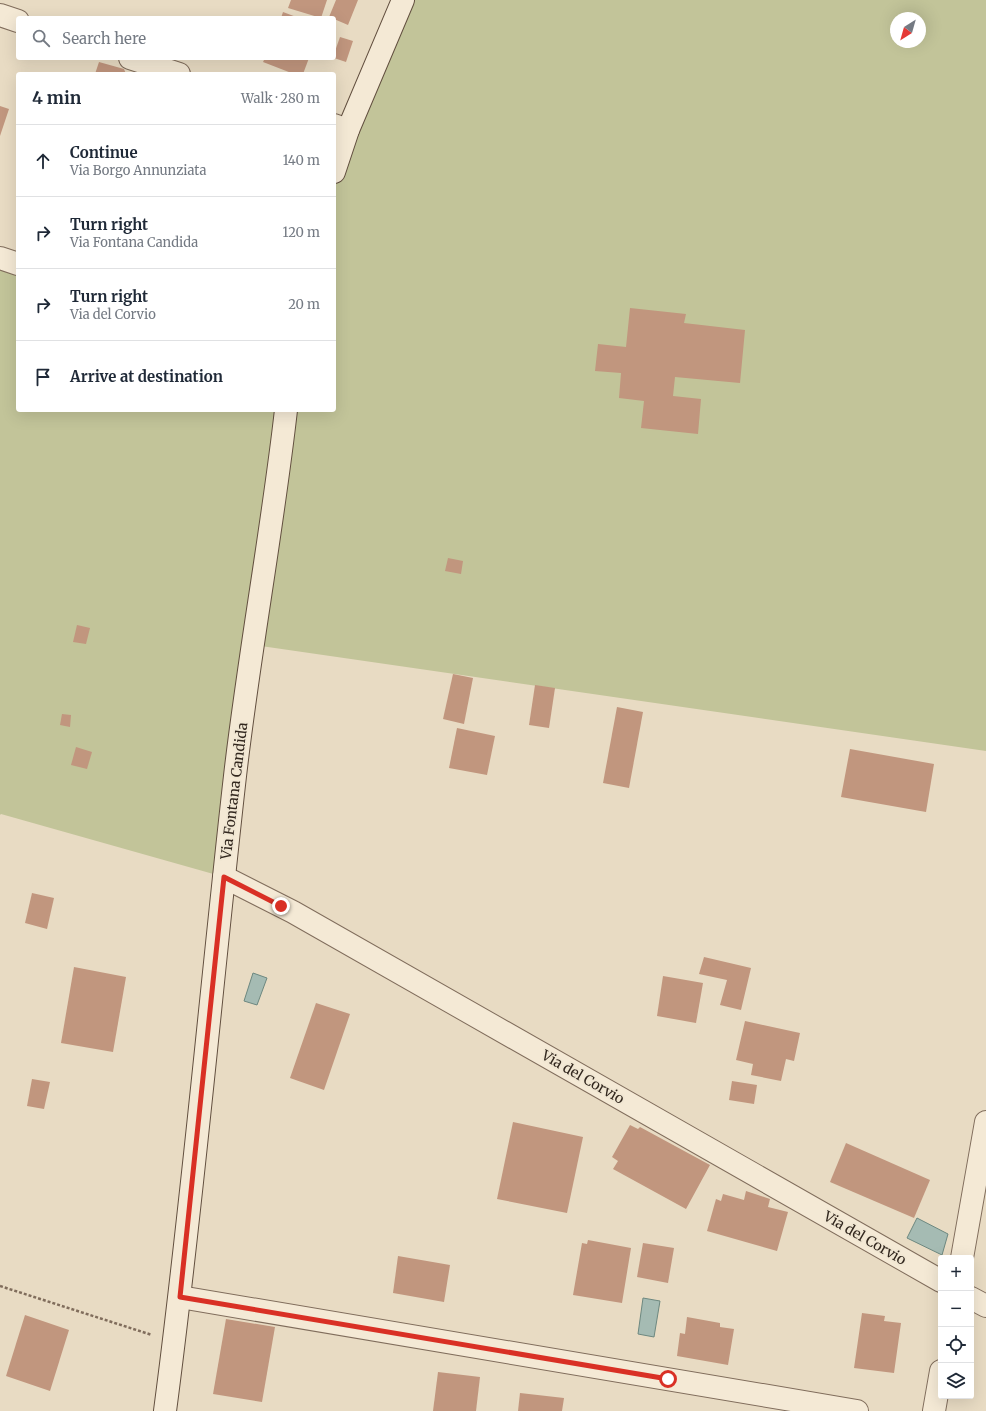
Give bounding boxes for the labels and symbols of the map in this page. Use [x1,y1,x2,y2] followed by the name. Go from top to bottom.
[890,12,926,48] north arrow
[217,721,251,862] street label: Via Fontana Candida
[272,897,290,915] route end
[538,1046,627,1108] street label: Via del Corvio
[820,1207,909,1269] street label: Via del Corvio
[659,1370,677,1388] route start

